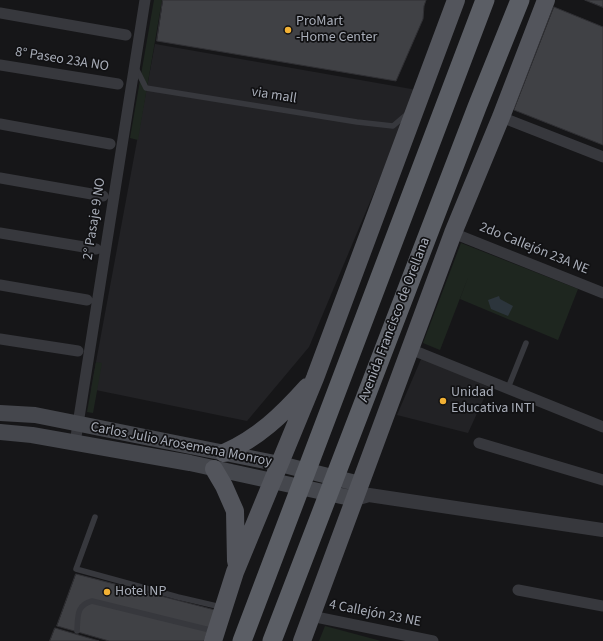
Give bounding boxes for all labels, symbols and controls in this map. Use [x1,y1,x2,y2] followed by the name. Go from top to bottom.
[296,14,377,46] place label: ProMart -Home Center
[283,25,293,35] marker: ProMart -Home Center
[14,44,110,76] street label: 8° Paseo 23A NO
[250,84,298,108] street label: via mall
[80,177,110,261] street label: 2° Pasaje 9 NO
[477,219,591,279] street label: 2do Callejón 23A NE
[356,235,434,405] street label: Avenida Francisco de Orellana
[451,385,535,418] place label: Unidad Educativa INTI
[438,396,448,406] marker: Unidad Educativa INTI
[89,419,273,471] street label: Carlos Julio Arosemena Monroy
[115,584,166,600] place label: Hotel NP
[102,587,112,597] marker: Hotel NP
[327,597,423,631] street label: 4 Callejón 23 NE

